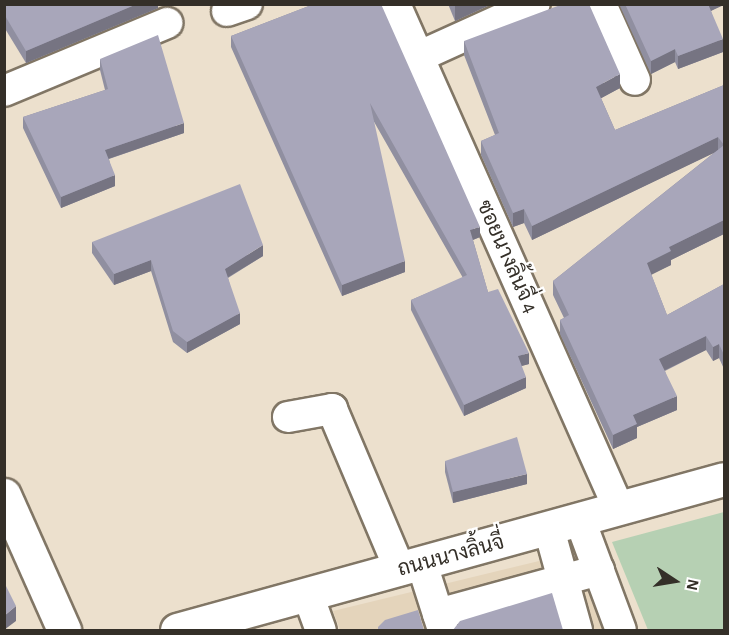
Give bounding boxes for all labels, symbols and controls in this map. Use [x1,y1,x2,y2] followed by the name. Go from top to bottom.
[471,197,543,317] street label: ซอยนางลิ้นจี่ 4
[395,530,507,582] street label: ถนนนางลิ้นจี่
[645,551,705,611] north arrow
[684,578,702,592] text: N

